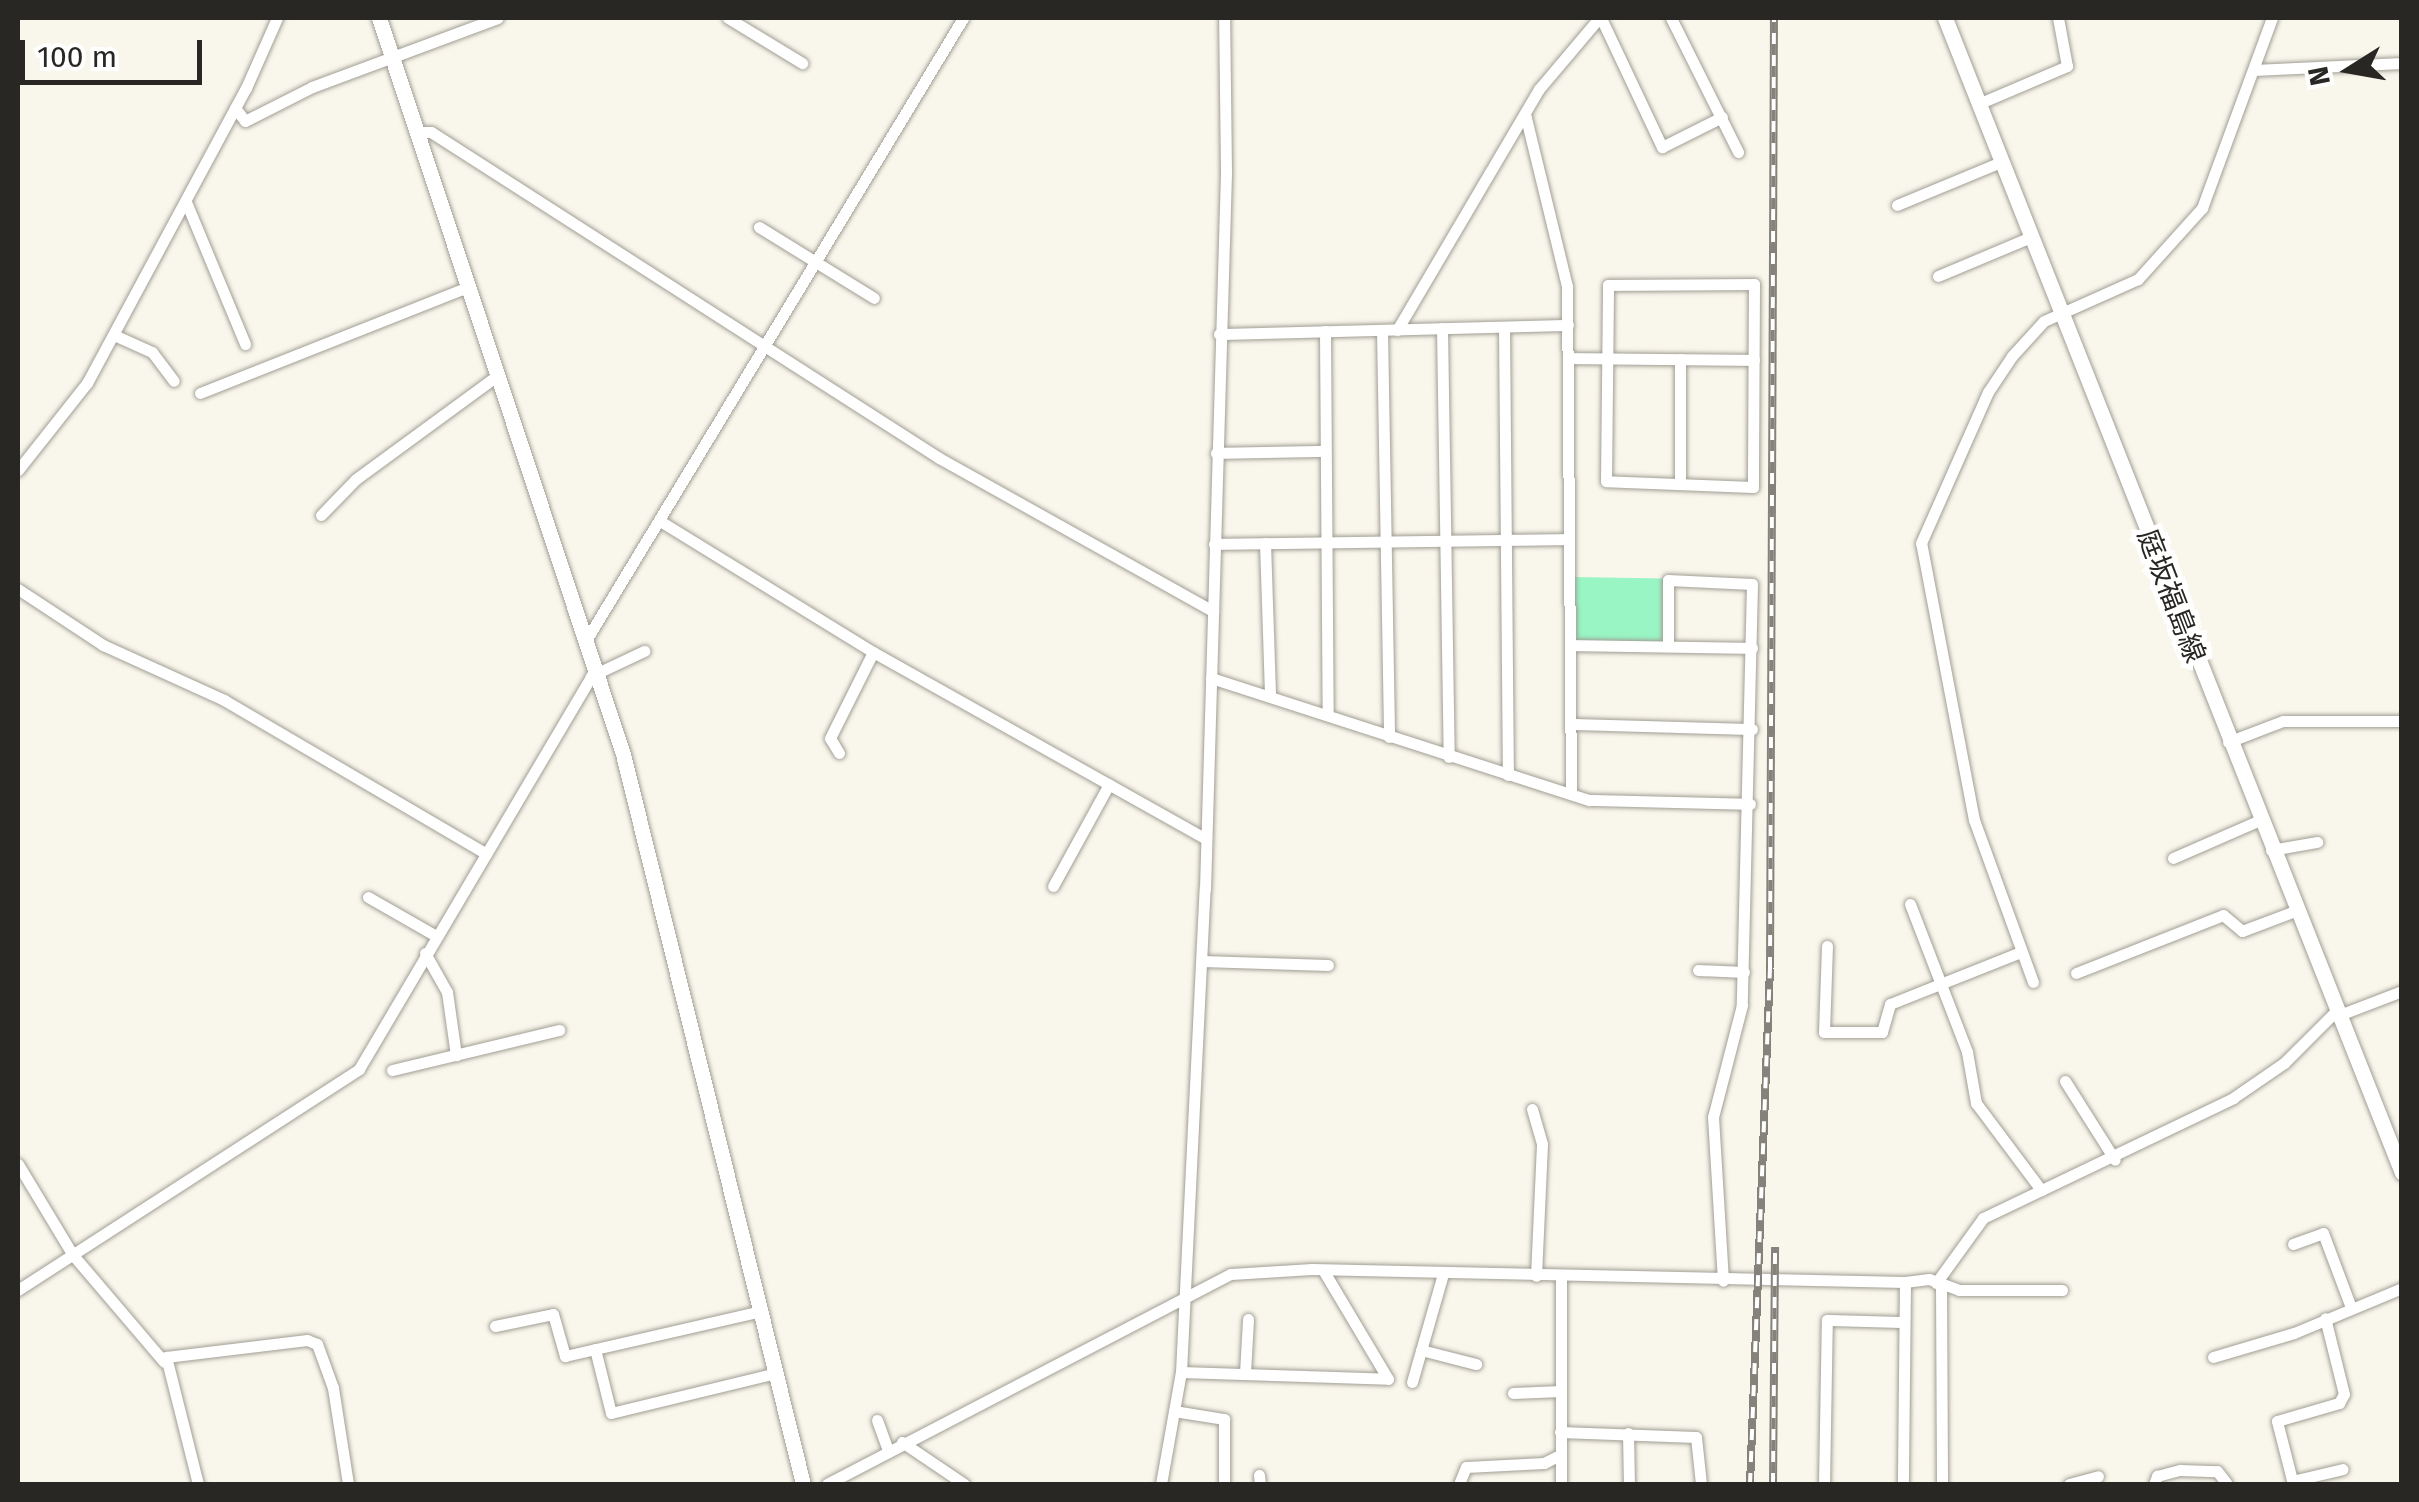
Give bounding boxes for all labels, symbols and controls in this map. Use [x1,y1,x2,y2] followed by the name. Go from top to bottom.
[25,20,208,82] scale bar
[2299,20,2399,120] north arrow
[37,39,117,75] text: 100 m
[2301,64,2337,88] text: N
[2130,525,2212,667] street label: 庭坂福島線

